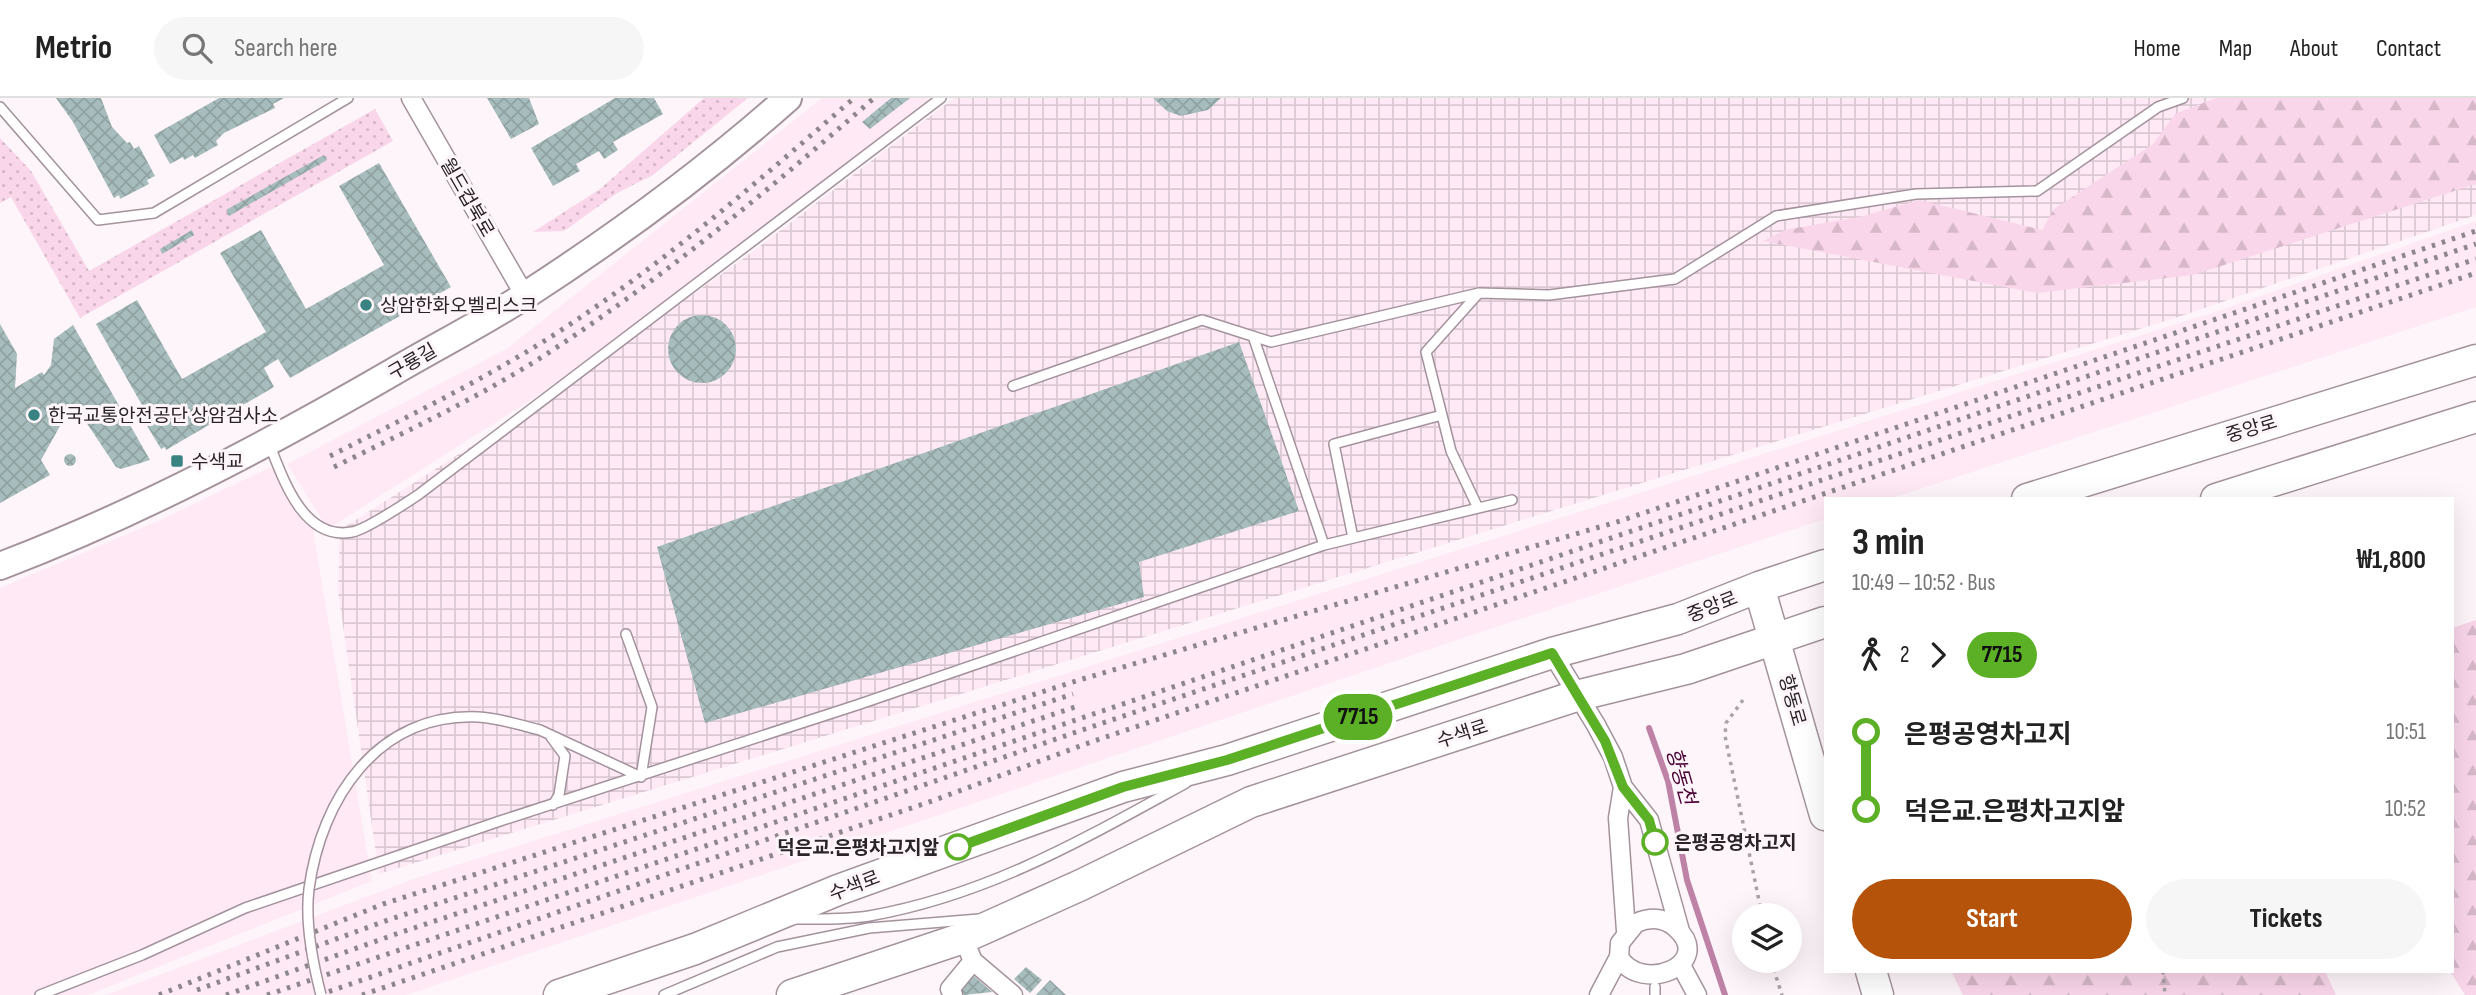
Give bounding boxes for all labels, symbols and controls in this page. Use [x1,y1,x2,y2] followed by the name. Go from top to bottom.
[154,17,644,80] search box
[35,28,112,68] text: Metrio
[178,29,216,67] icon: search
[234,33,337,64] text: Search here
[2133,34,2181,63] text: Home
[2219,34,2252,63] text: Map
[2290,34,2338,63] text: About
[2376,34,2441,63] text: Contact
[435,154,499,241] street label: 월드컵북로
[380,295,537,318] place label: 상암한화오벨리스크
[358,297,374,313] marker: 상암한화오벨리스크
[384,339,441,385] street label: 구룡길
[48,405,278,428] place label: 한국교통안전공단 상암검사소
[26,407,42,423] marker: 한국교통안전공단 상암검사소
[2223,411,2280,448] street label: 중앙로
[191,451,243,474] place label: 수색교
[169,453,185,469] marker: 수색교
[1852,520,1925,565] text: 3 min
[2357,545,2426,576] text: ₩1,800
[1852,569,1995,597] text: 10:49 – 10:52 · Bus
[1684,587,1741,628] street label: 중앙로
[1852,636,1890,674] icon: walk
[1919,636,1957,674] icon: forward
[1981,640,2023,669] text: 7715
[1900,641,1909,669] text: 2
[1773,672,1810,729] street label: 향동로
[1309,694,1407,740] line badge: 7715
[1337,702,1379,731] text: 7715
[1434,715,1491,753] street label: 수색로
[2386,718,2426,746] text: 10:51
[1904,720,2071,751] text: 은평공영차고지
[1661,745,1701,810] water label: 향동천
[2385,795,2426,823] text: 10:52
[1904,797,2125,828] text: 덕은교.은평차고지앞
[1642,829,1668,855] marker: 은평공영차고지
[1674,832,1796,855] place label: 은평공영차고지
[945,834,971,860] marker: 덕은교.은평차고지앞
[777,837,939,860] place label: 덕은교.은평차고지앞
[826,866,883,907] street label: 수색로
[1852,879,2132,959] button: Start
[2146,879,2426,959] button: Tickets
[1732,903,1802,973] map controls
[1732,903,1802,973] button: layers

